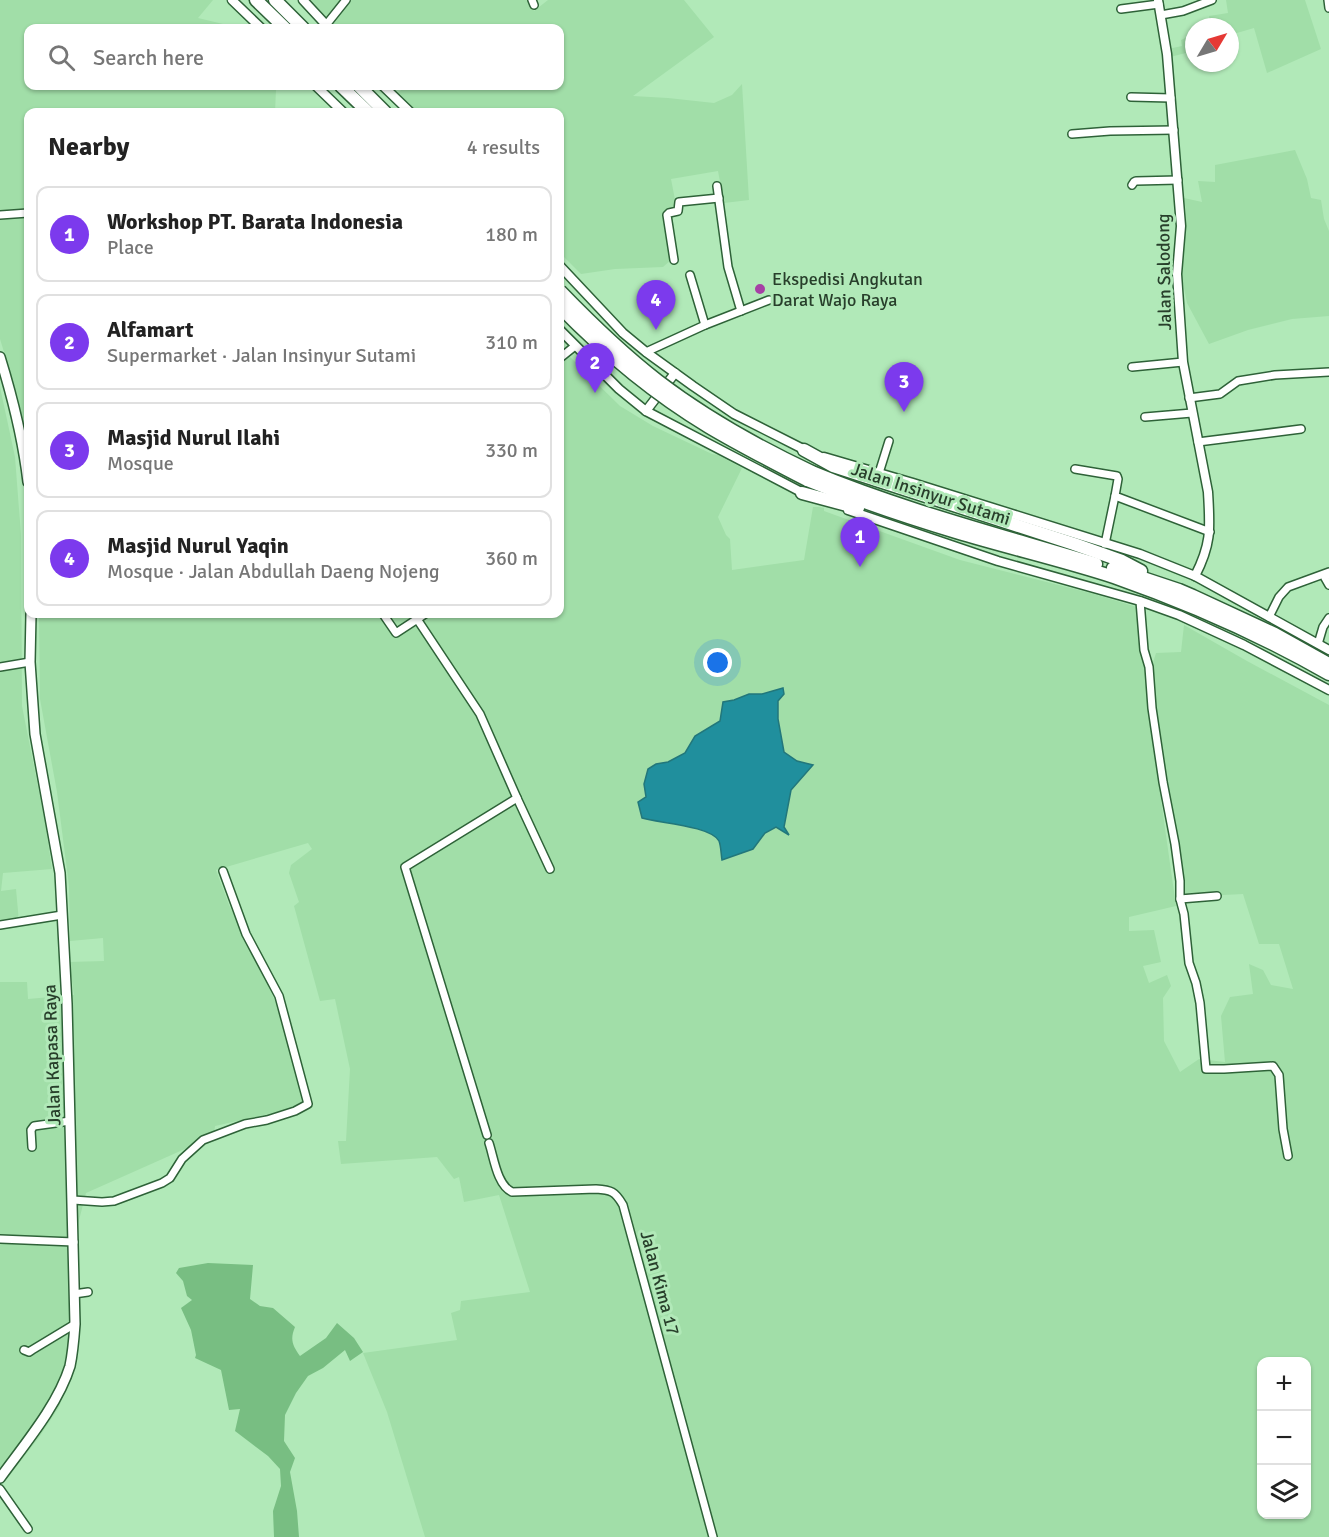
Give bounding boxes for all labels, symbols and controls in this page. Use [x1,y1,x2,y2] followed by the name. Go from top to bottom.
[1185,18,1239,72] north arrow
[24,24,564,90] search box
[45,41,78,74] icon: search
[93,44,204,71] text: Search here
[48,131,129,163] text: Nearby
[467,135,540,160] text: 4 results
[107,208,403,235] text: Workshop PT. Barata Indonesia
[1152,213,1176,331] street label: Jalan Salodong
[64,222,75,247] text: 1
[485,222,538,247] text: 180 m
[107,235,154,260] text: Place
[772,268,923,311] place label: Ekspedisi Angkutan Darat Wajo Raya
[636,280,676,330] pin: 4
[753,282,767,296] marker: Ekspedisi Angkutan Darat Wajo Raya
[107,316,194,343] text: Alfamart
[64,330,75,355] text: 2
[485,330,538,355] text: 310 m
[107,343,416,368] text: Supermarket · Jalan Insinyur Sutami
[576,344,614,393] pin: 2
[884,362,924,412] pin: 3
[107,424,280,451] text: Masjid Nurul Ilahi
[64,438,75,463] text: 3
[485,438,538,463] text: 330 m
[107,451,174,476] text: Mosque
[849,458,1013,530] street label: Jalan Insinyur Sutami
[840,518,880,567] pin: 1
[107,532,289,559] text: Masjid Nurul Yaqin
[64,546,75,571] text: 4
[485,546,538,571] text: 360 m
[107,559,440,584] text: Mosque · Jalan Abdullah Daeng Nojeng
[703,648,732,677] your location
[39,984,65,1126] street label: Jalan Kapasa Raya
[635,1228,685,1338] street label: Jalan Kima 17
[1257,1357,1311,1519] map controls
[1257,1357,1311,1411] button: +
[1257,1411,1311,1465] button: −
[1257,1465,1311,1519] button: layers

